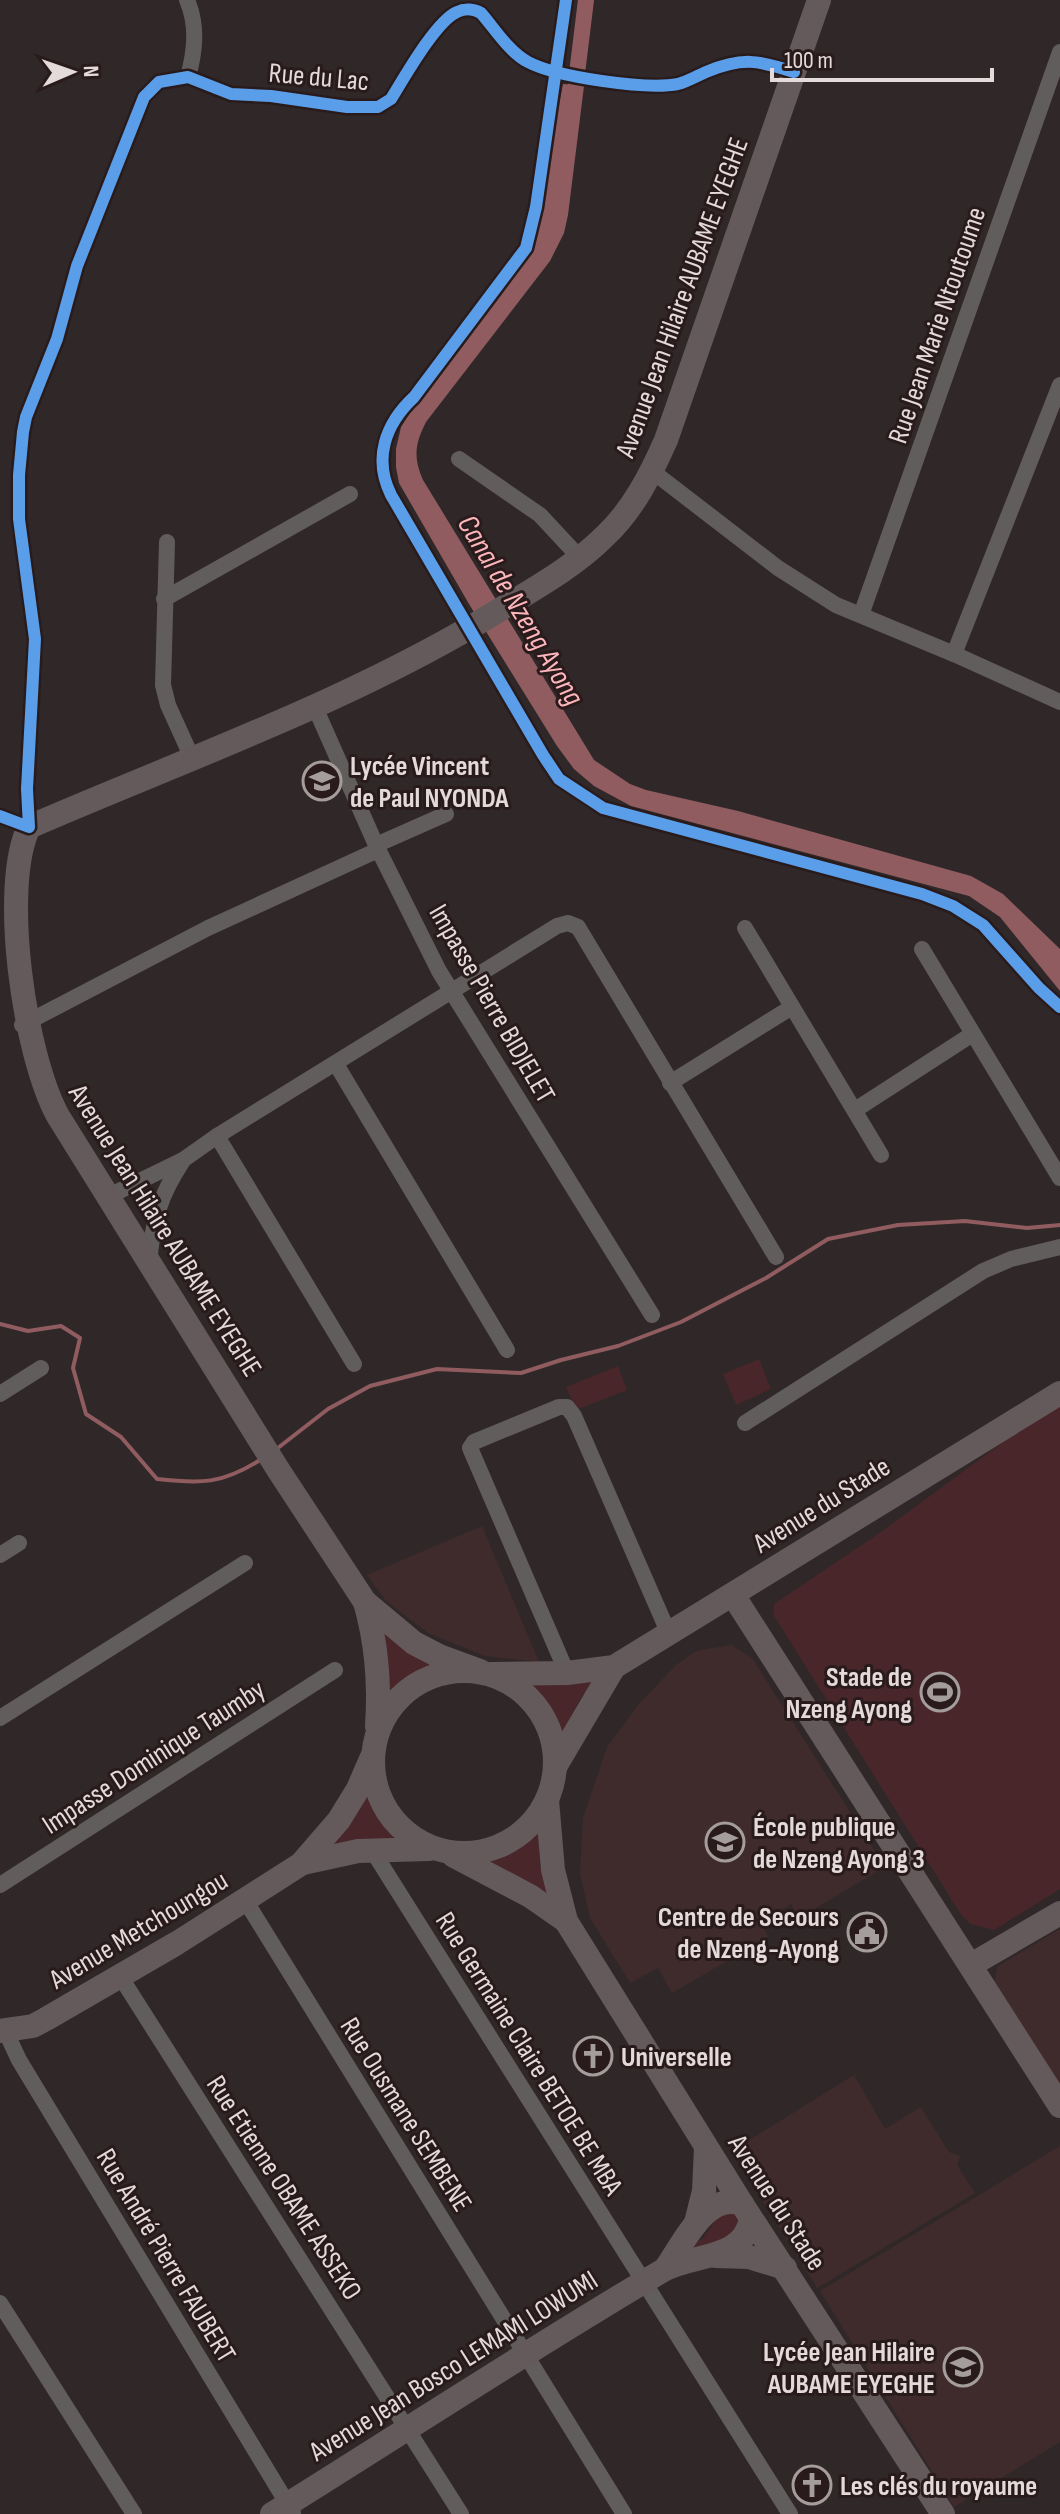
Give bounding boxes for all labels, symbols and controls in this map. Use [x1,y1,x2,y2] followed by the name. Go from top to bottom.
[32,32,112,112] north arrow
[772,32,992,82] scale bar
[784,46,833,75] text: 100 m
[267,57,370,98] street label: Rue du Lac
[77,65,104,78] text: N
[609,133,756,463] street label: Avenue Jean Hilaire AUBAME EYEGHE
[881,203,993,448] street label: Rue Jean Marie Ntoutoume
[449,509,591,712] water label: Canal de Nzeng Ayong
[350,750,509,815] place label: Lycée Vincent de Paul NYONDA
[301,760,343,802] school or university icon: Lycée Vincent de Paul NYONDA
[422,899,562,1109] street label: Impasse Pierre BIDJELET
[61,1078,268,1383] street label: Avenue Jean Hilaire AUBAME EYEGHE
[747,1450,896,1561] street label: Avenue du Stade
[786,1661,912,1726] place label: Stade de Nzeng Ayong
[919,1671,961,1713] sports icon: Stade de Nzeng Ayong
[36,1673,271,1841] street label: Impasse Dominique Taumby
[753,1811,925,1876] place label: École publique de Nzeng Ayong 3
[704,1821,746,1863] school or university icon: École publique de Nzeng Ayong 3
[43,1864,234,1997] street label: Avenue Metchoungou
[658,1901,839,1966] place label: Centre de Secours de Nzeng-Ayong
[428,1906,630,2202] street label: Rue Germaine Claire BETOE BE MBA
[846,1911,888,1953] public building icon: Centre de Secours de Nzeng-Ayong
[333,2012,479,2218] street label: Rue Ousmane SEMBENE
[572,2035,614,2077] church icon: Universelle
[621,2041,732,2074] place label: Universelle
[199,2070,369,2306] street label: Rue Etienne OBAME ASSEKO
[720,2128,833,2277] street label: Avenue du Stade
[89,2143,243,2369] street label: Rue André Pierre FAUBERT
[303,2264,604,2469] street label: Avenue Jean Bosco LEMAMI LOWUMI
[763,2336,935,2401] place label: Lycée Jean Hilaire AUBAME EYEGHE
[942,2346,984,2388] school or university icon: Lycée Jean Hilaire AUBAME EYEGHE
[791,2464,833,2506] church icon: Les clés du royaume
[840,2470,1037,2503] place label: Les clés du royaume

